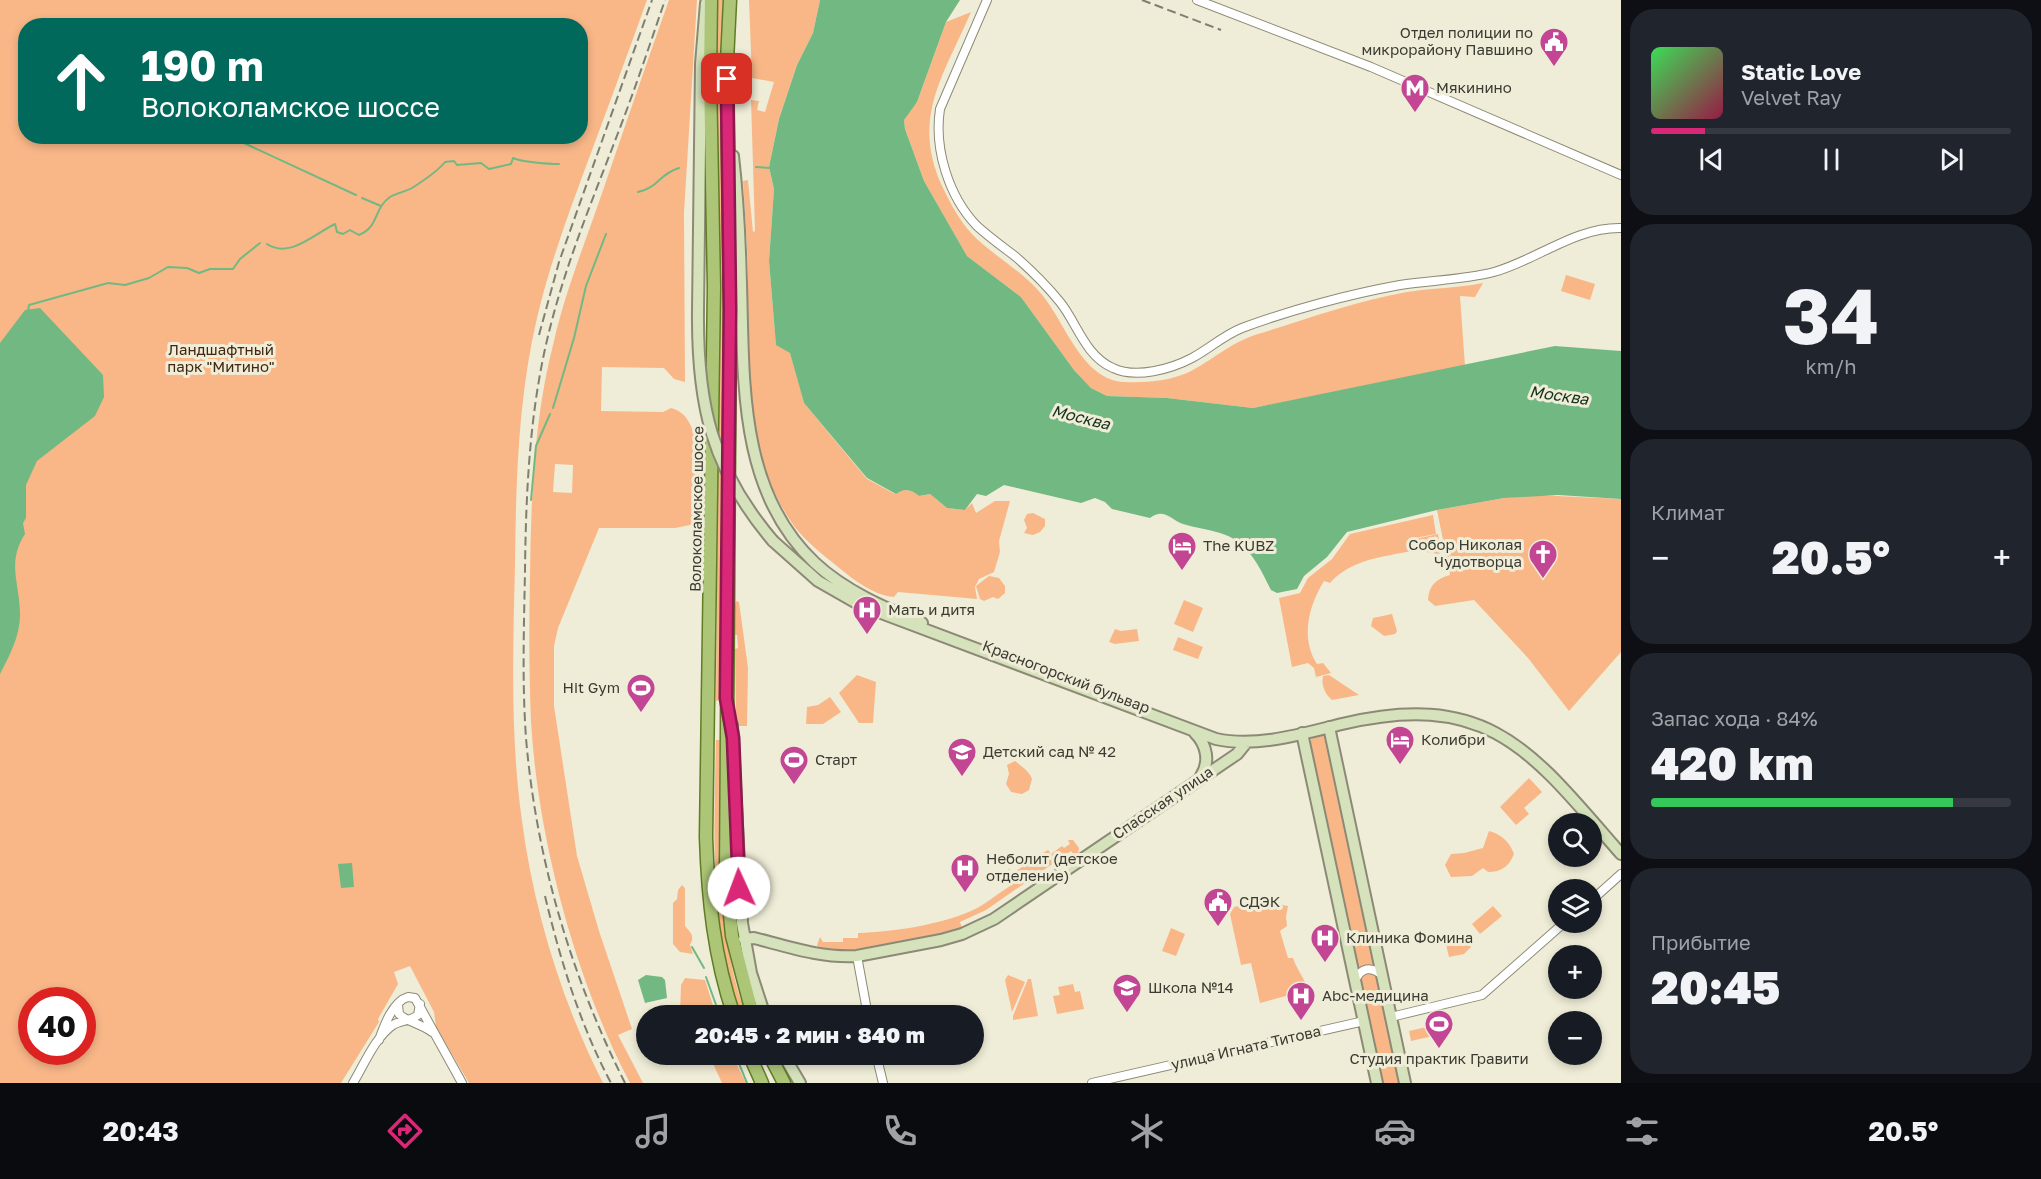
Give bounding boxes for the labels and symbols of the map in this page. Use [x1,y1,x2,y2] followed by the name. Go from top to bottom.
[1361,23,1533,58] place label: Отдел полиции по микрорайону Павшино
[1538,26,1570,68] public building icon: Отдел полиции по микрорайону Павшино
[701,53,752,104] pin
[1399,72,1431,114] metro station icon: Мякинино
[1436,78,1512,96] place label: Мякинино
[167,340,275,375] park label: Ландшафтный парк "Митино"
[1528,381,1591,409] water label: Москва
[1050,400,1113,434] water label: Москва
[686,426,706,592] street label: Волоколамское шоссе
[1166,530,1198,572] hotel icon: The KUBZ
[1408,535,1522,570] place label: Собор Николая Чудотворца
[1203,536,1274,554] place label: The KUBZ
[1527,538,1559,580] church icon: Собор Николая Чудотворца
[851,594,883,636] hospital icon: Мать и дитя
[888,600,975,618] place label: Мать и дитя
[980,636,1153,716] street label: Красногорский бульвар
[625,672,657,714] sports icon: Hit Gym
[563,678,620,696] place label: Hit Gym
[1384,724,1416,766] hotel icon: Колибри
[1421,730,1485,748] place label: Колибри
[946,736,978,778] school or university icon: Детский сад № 42
[983,742,1116,760] place label: Детский сад № 42
[778,744,810,786] sports icon: Старт
[815,750,858,768] place label: Старт
[1109,762,1216,842] street label: Спасская улица
[986,849,1118,884] place label: Неболит (детское отделение)
[949,852,981,894] hospital icon: Неболит (детское отделение)
[707,856,771,920] position arrow
[1202,886,1234,928] public building icon: СДЭК
[1239,892,1281,910] place label: СДЭК
[1309,922,1341,964] hospital icon: Клиника Фомина
[1346,928,1473,946] place label: Клиника Фомина
[1111,972,1143,1014] school or university icon: Школа №14
[1148,978,1234,996] place label: Школа №14
[1285,980,1317,1022] hospital icon: Abc-медицина
[1322,986,1429,1004] place label: Abc-медицина
[18,987,96,1065] speed limit sign: 40
[1423,1008,1455,1050] sports icon: Студия практик Гравити
[1169,1021,1322,1073] street label: улица Игната Титова
[1349,1049,1529,1067] place label: Студия практик Гравити

